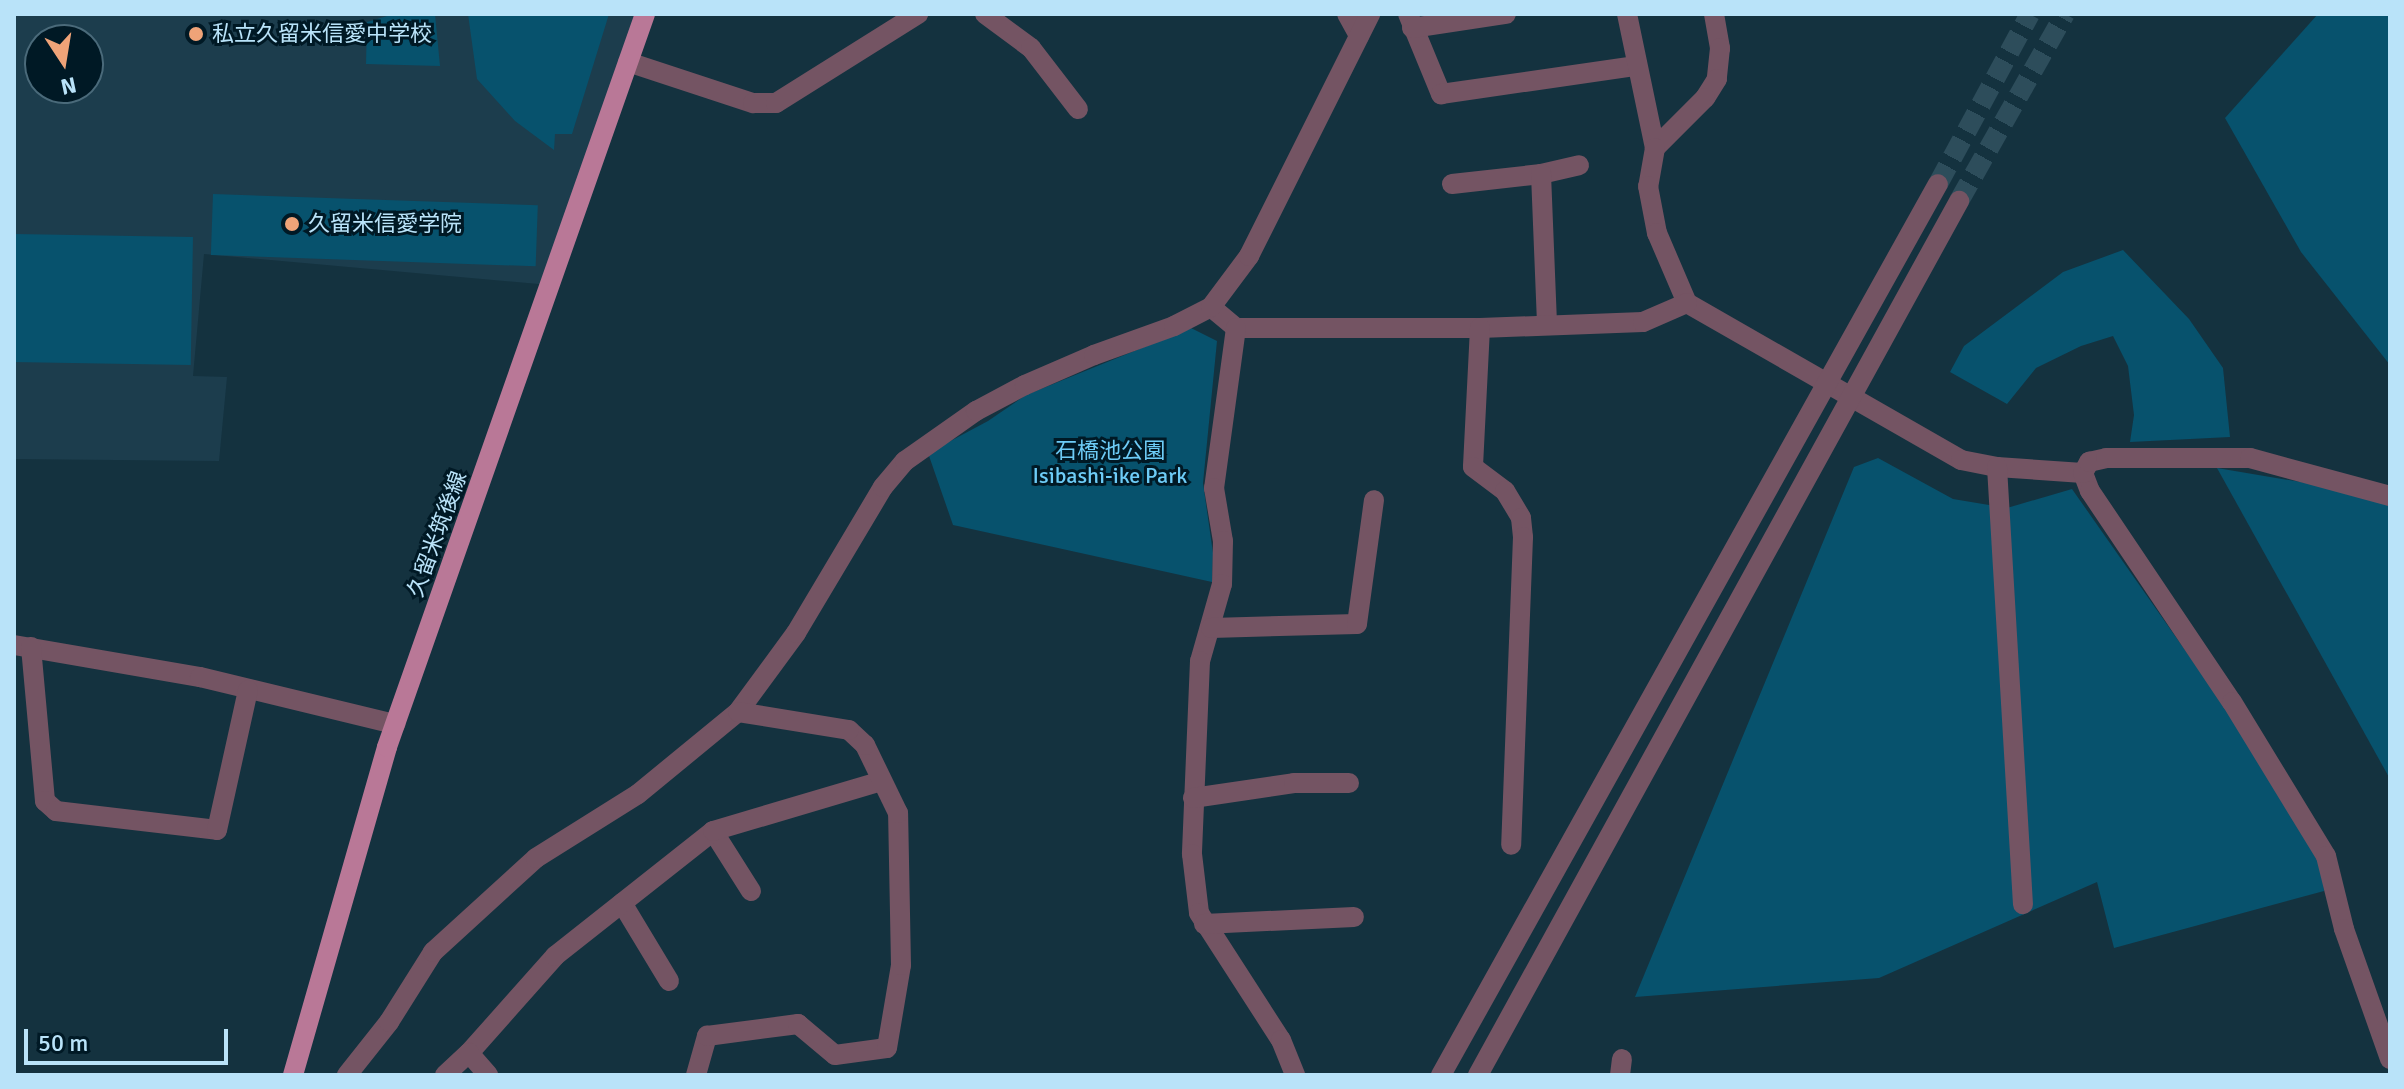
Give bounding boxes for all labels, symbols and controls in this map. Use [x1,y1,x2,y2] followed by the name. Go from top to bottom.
[212,21,432,47] place label: 私立久留米信愛中学校
[24,24,104,104] north arrow
[187,25,205,43] marker: 私立久留米信愛中学校
[58,71,79,101] text: N
[308,211,462,237] place label: 久留米信愛学院
[283,215,301,233] marker: 久留米信愛学院
[1033,437,1187,488] park label: 石橋池公園 Isibashi-ike Park
[402,467,472,601] street label: 久留米筑後線
[28,1013,232,1063] scale bar
[38,1028,88,1058] text: 50 m

